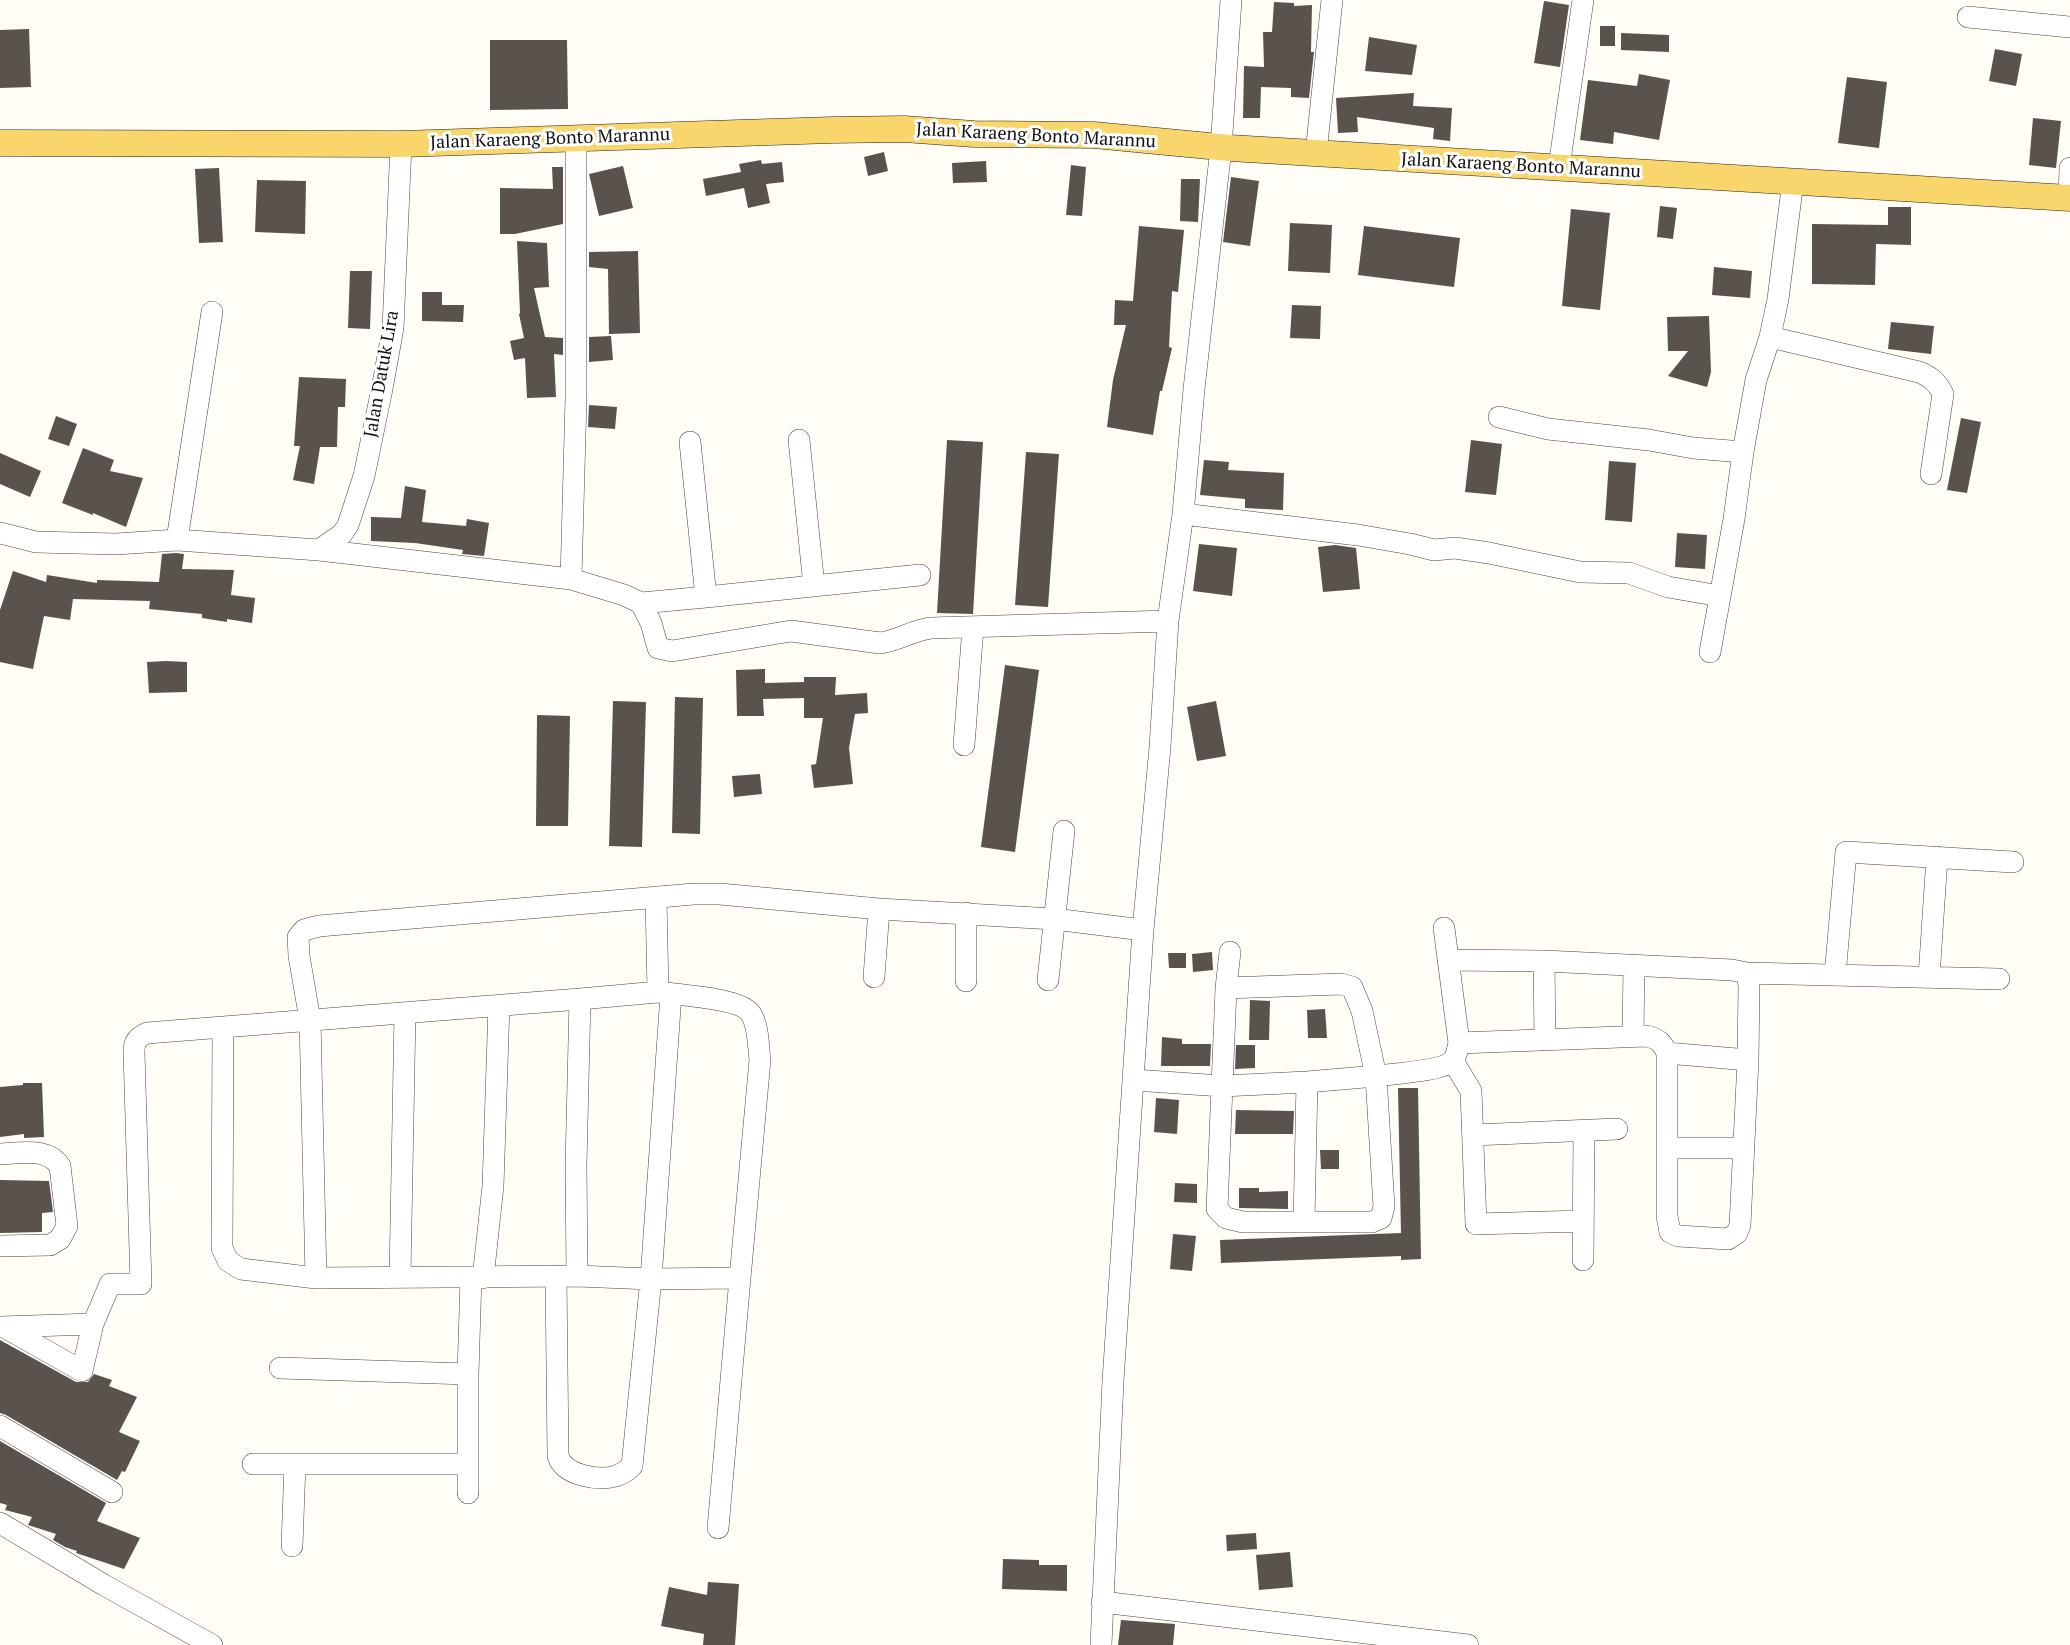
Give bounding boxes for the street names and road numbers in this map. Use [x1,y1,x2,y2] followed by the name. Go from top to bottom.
[915,119,1157,153] street label: Jalan Karaeng Bonto Marannu
[430,124,670,154] street label: Jalan Karaeng Bonto Marannu
[1400,149,1642,183] street label: Jalan Karaeng Bonto Marannu
[360,309,404,439] street label: Jalan Datuk Lira

